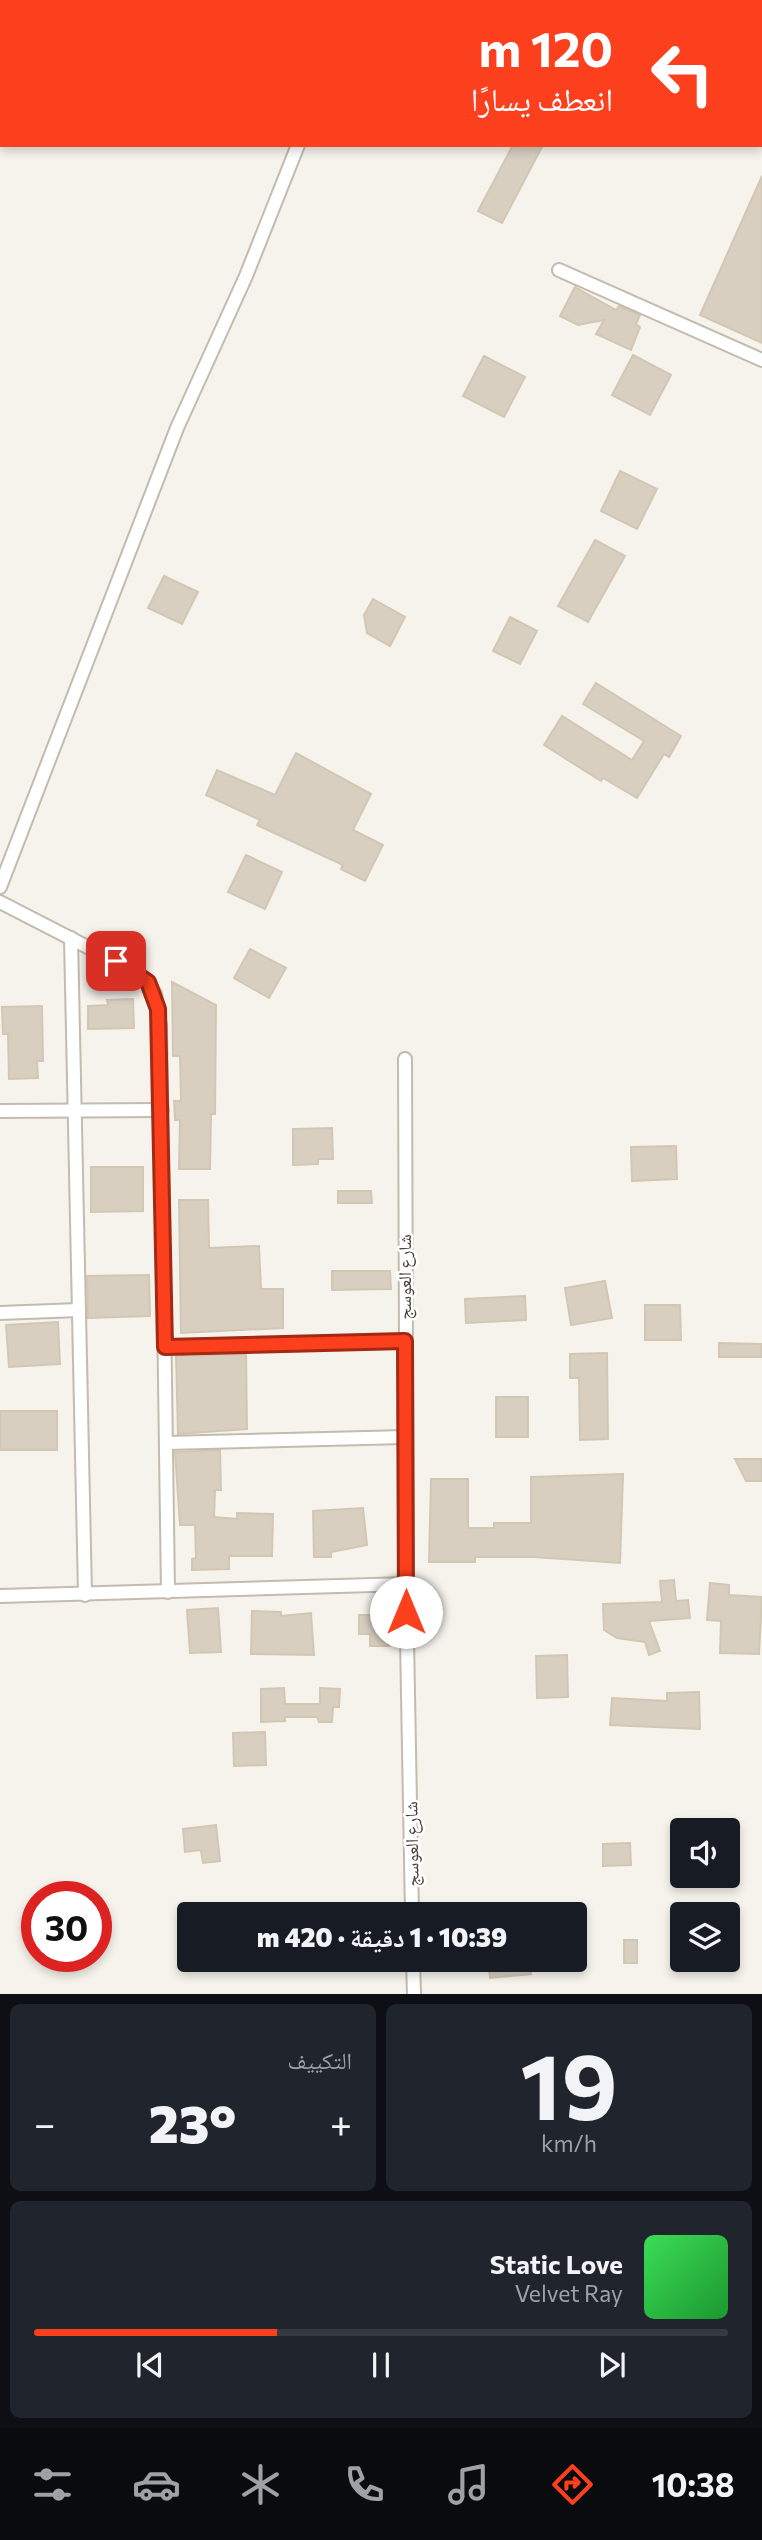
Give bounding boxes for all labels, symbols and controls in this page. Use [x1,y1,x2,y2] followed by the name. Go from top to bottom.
[479,17,613,77] text: 120 m
[637,28,728,119] icon: left
[471,78,613,118] text: انعطف يسارًا
[86,931,146,991] pin
[97,942,135,980] icon: arrive
[393,1234,417,1320] street label: شارع العوسج
[369,1575,443,1649] position arrow
[399,1801,425,1887] street label: شارع العوسج
[670,1818,740,1972] map controls
[670,1818,740,1888] button: sound
[21,1881,112,1972] speed limit sign: 30
[670,1902,740,1972] button: layers
[257,1921,507,1952] text: 10:39 · 1 دقيقة · 420 m
[520,2027,618,2139] text: 19
[287,2046,352,2074] text: التكييف
[149,2090,236,2154] text: 23°
[34,2099,56,2146] text: −
[330,2099,352,2146] text: +
[541,2129,597,2157] text: km/h
[490,2248,623,2279] text: Static Love
[515,2279,623,2307] text: Velvet Ray
[131,2346,169,2384] icon: previous
[362,2346,400,2384] icon: pause
[593,2346,631,2384] icon: next
[28,2460,77,2509] icon: filters
[132,2460,181,2509] icon: car
[236,2460,285,2509] icon: climate
[340,2460,389,2509] icon: phone
[444,2460,493,2509] icon: music
[548,2460,597,2509] icon: directions
[652,2464,734,2504] text: 10:38

